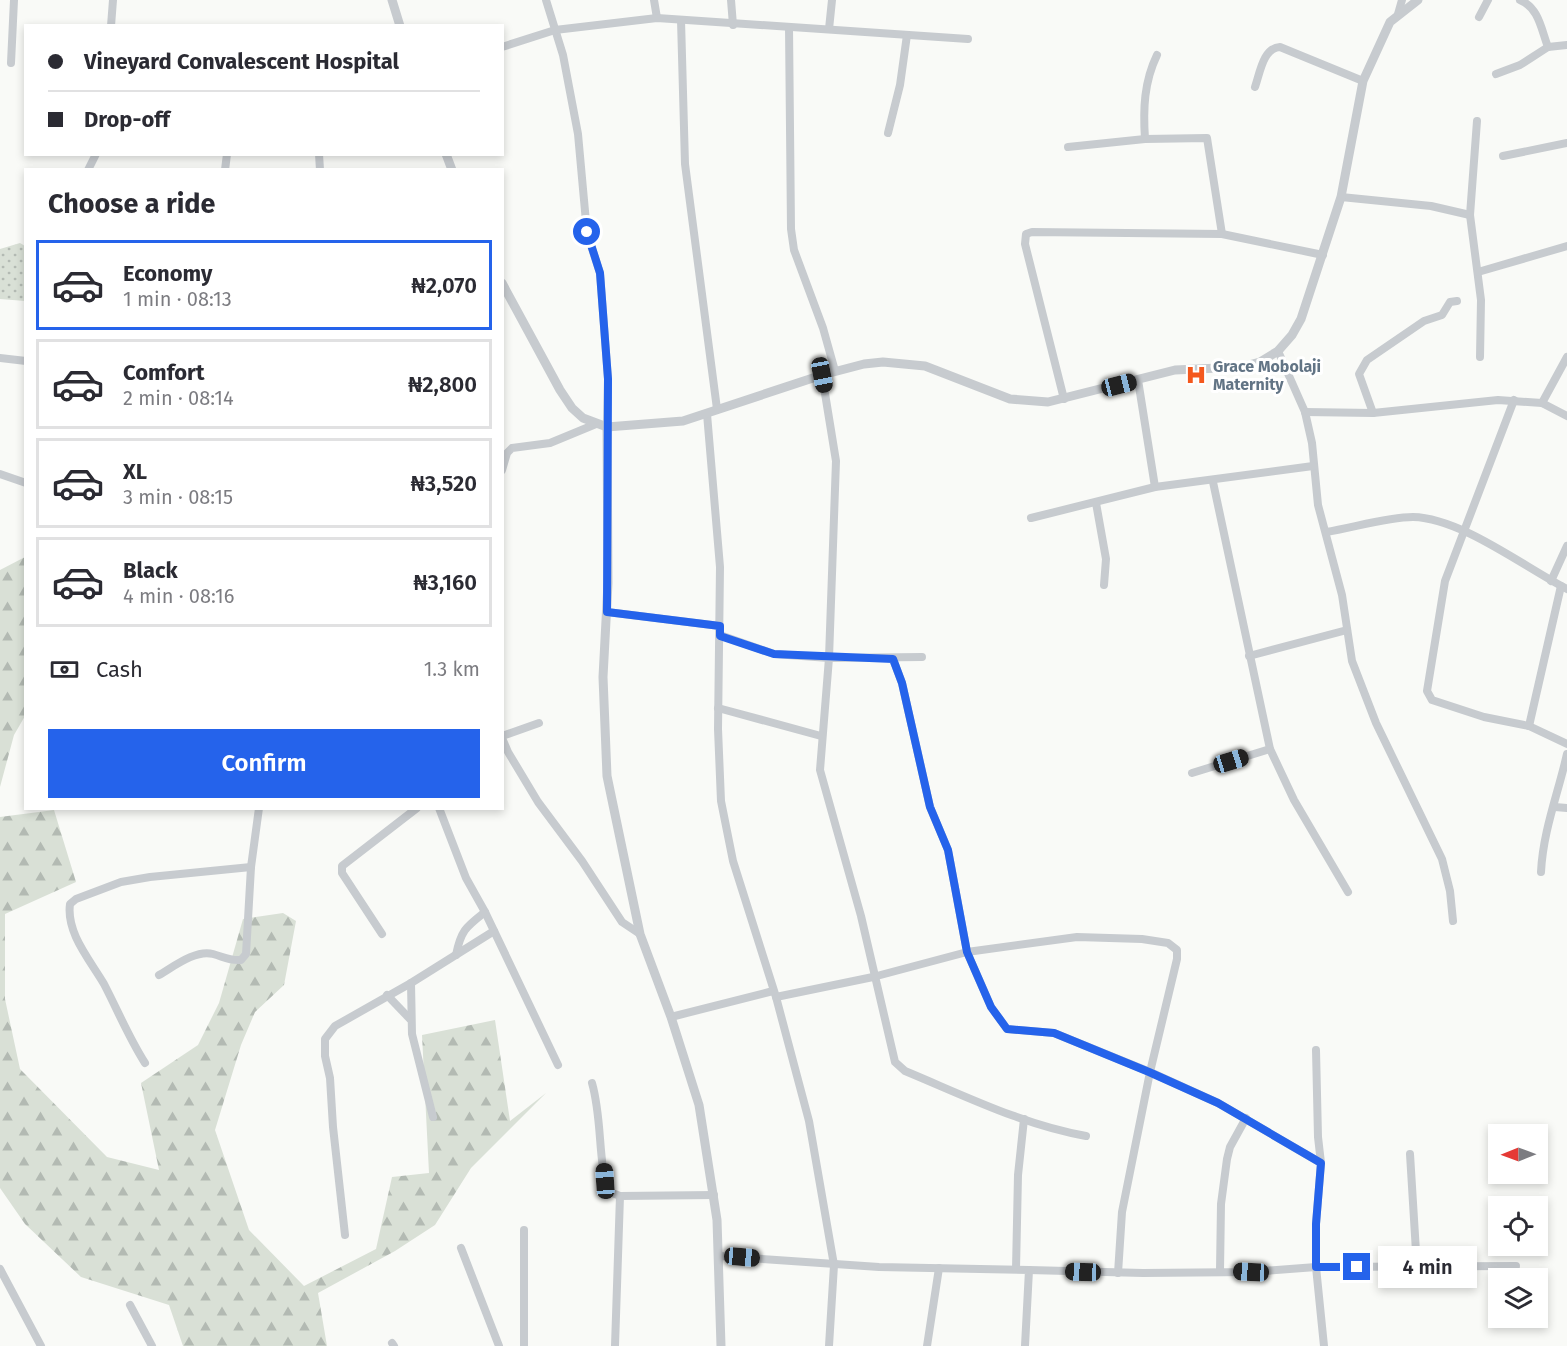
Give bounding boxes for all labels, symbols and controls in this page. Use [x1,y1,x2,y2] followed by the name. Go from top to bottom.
[84,48,399,75] text: Vineyard Convalescent Hospital
[84,106,170,133] text: Drop-off
[48,188,215,220] text: Choose a ride
[573,218,600,245] route start
[51,258,105,312] icon: car
[123,260,212,287] text: Economy
[411,272,477,299] text: ₦2,070
[123,287,232,311] text: 1 min · 08:13
[810,356,834,394] car
[51,357,105,411] icon: car
[1213,357,1321,394] place label: Grace Mobolaji Maternity
[123,359,204,386] text: Comfort
[1184,363,1208,387] hospital icon: Grace Mobolaji Maternity
[408,371,477,398] text: ₦2,800
[1099,372,1139,398] car
[123,386,234,410] text: 2 min · 08:14
[51,456,105,510] icon: car
[123,458,147,485] text: XL
[410,470,477,497] text: ₦3,520
[123,485,233,509] text: 3 min · 08:15
[51,555,105,609] icon: car
[123,557,178,584] text: Black
[413,569,477,596] text: ₦3,160
[123,584,234,608] text: 4 min · 08:16
[48,653,81,686] icon: cash
[96,656,143,683] text: Cash
[424,657,480,681] text: 1.3 km
[48,729,480,798] button: Confirm
[1211,747,1251,775] car
[1488,1124,1548,1184] north arrow
[1488,1124,1548,1328] map controls
[595,1162,615,1200] car
[1488,1196,1548,1256] button: locate
[723,1246,761,1268] car
[1378,1246,1477,1288] callout: 4 min
[1343,1253,1370,1280] route end
[1402,1255,1453,1279] text: 4 min
[1065,1262,1101,1282] car
[1233,1262,1269,1282] car
[1488,1268,1548,1328] button: layers

